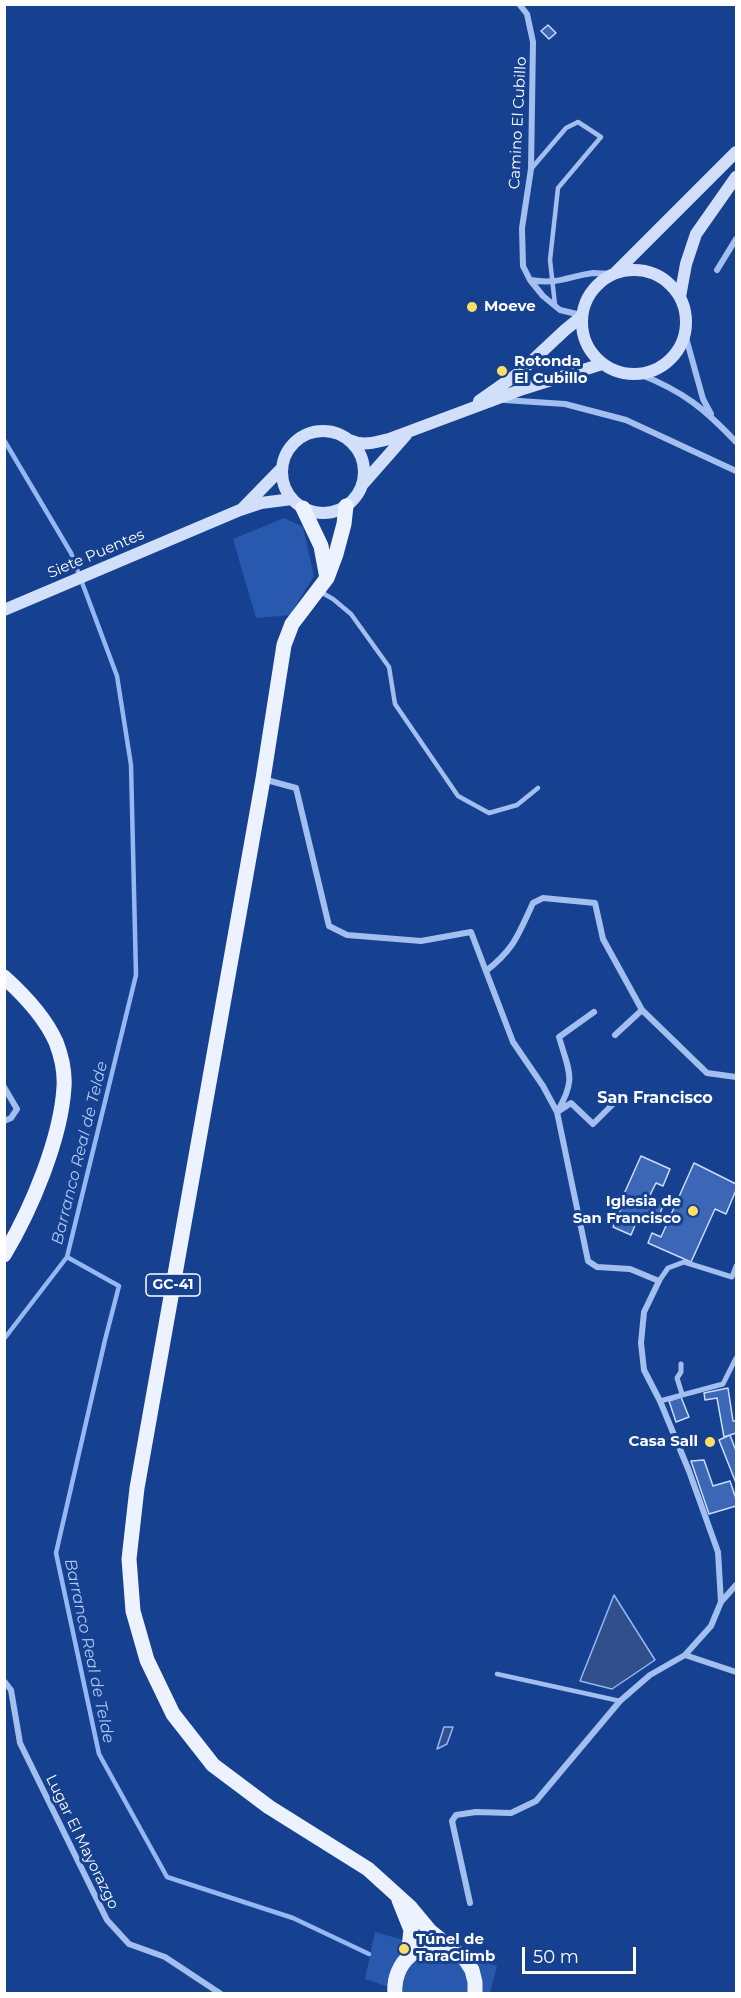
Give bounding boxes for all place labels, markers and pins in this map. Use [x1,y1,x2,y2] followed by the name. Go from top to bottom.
[484,298,536,316] place label: Moeve
[465,300,479,314] marker: Moeve
[514,353,588,388] place label: Rotonda El Cubillo
[495,364,509,378] marker: Rotonda El Cubillo
[573,1193,681,1228] place label: Iglesia de San Francisco
[686,1204,700,1218] marker: Iglesia de San Francisco
[629,1433,698,1451] place label: Casa Sall
[703,1435,717,1449] marker: Casa Sall
[416,1931,495,1966] place label: Túnel de TaraClimb
[397,1942,411,1956] marker: Túnel de TaraClimb

